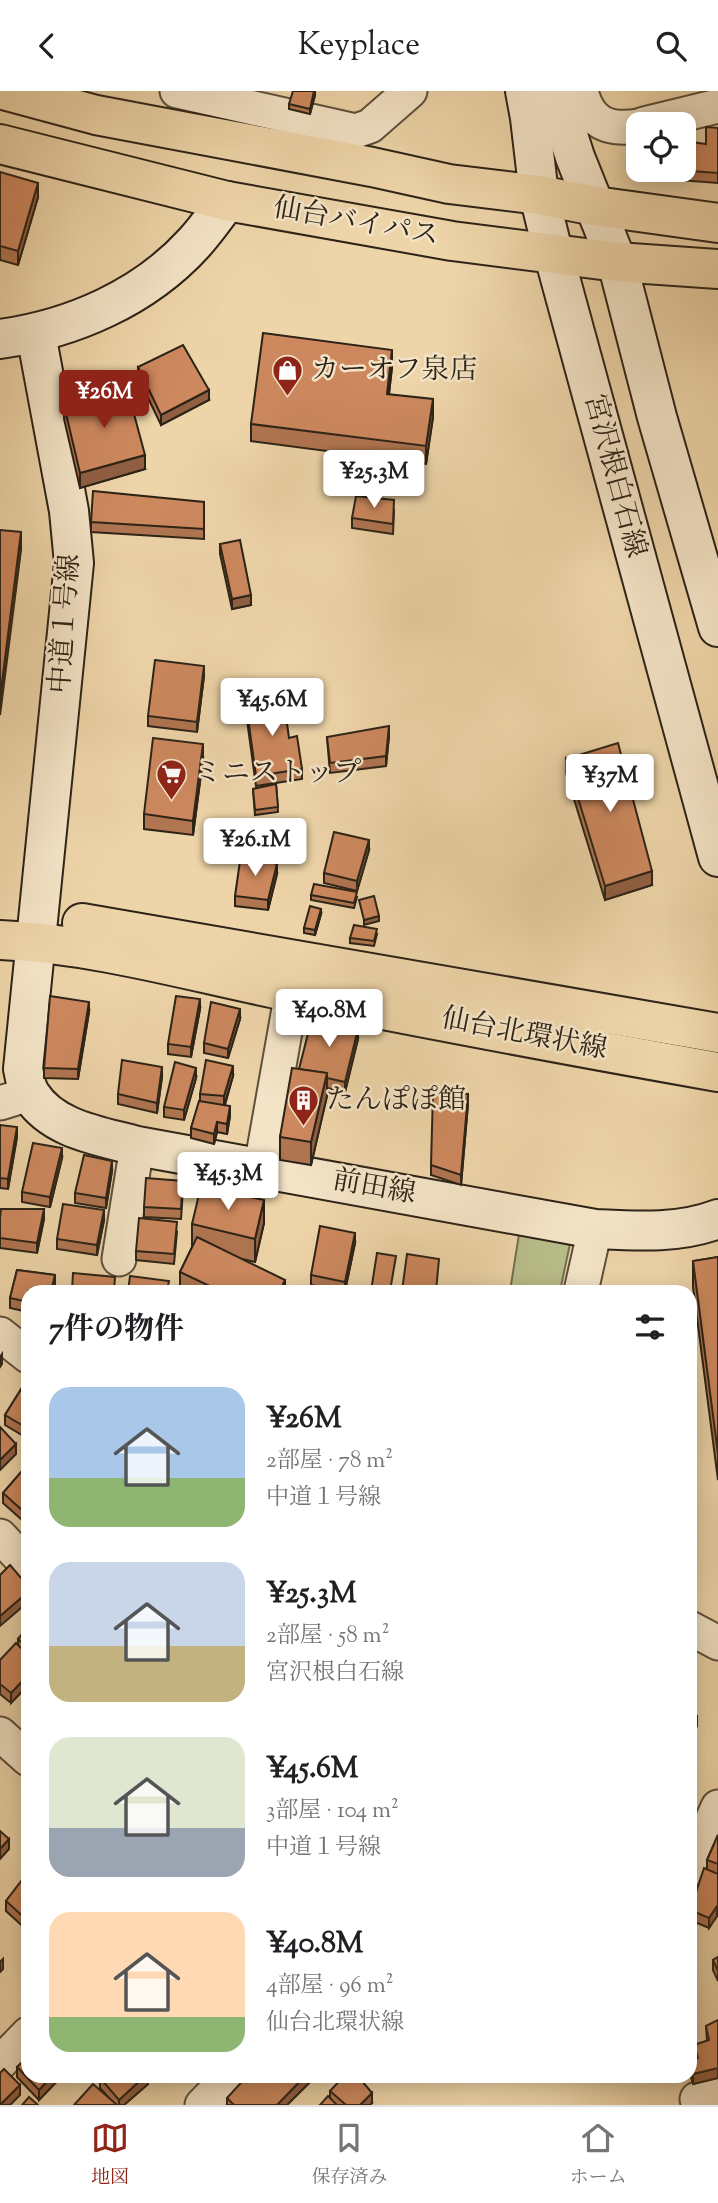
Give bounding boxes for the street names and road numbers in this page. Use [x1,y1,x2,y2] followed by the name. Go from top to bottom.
[270,189,442,257] street label: 仙台バイパス
[573,390,655,562] street label: 宮沢根白石線
[41,553,91,695] street label: 中道１号線
[438,999,610,1071] street label: 仙台北環状線
[329,1161,419,1215] street label: 前田線

